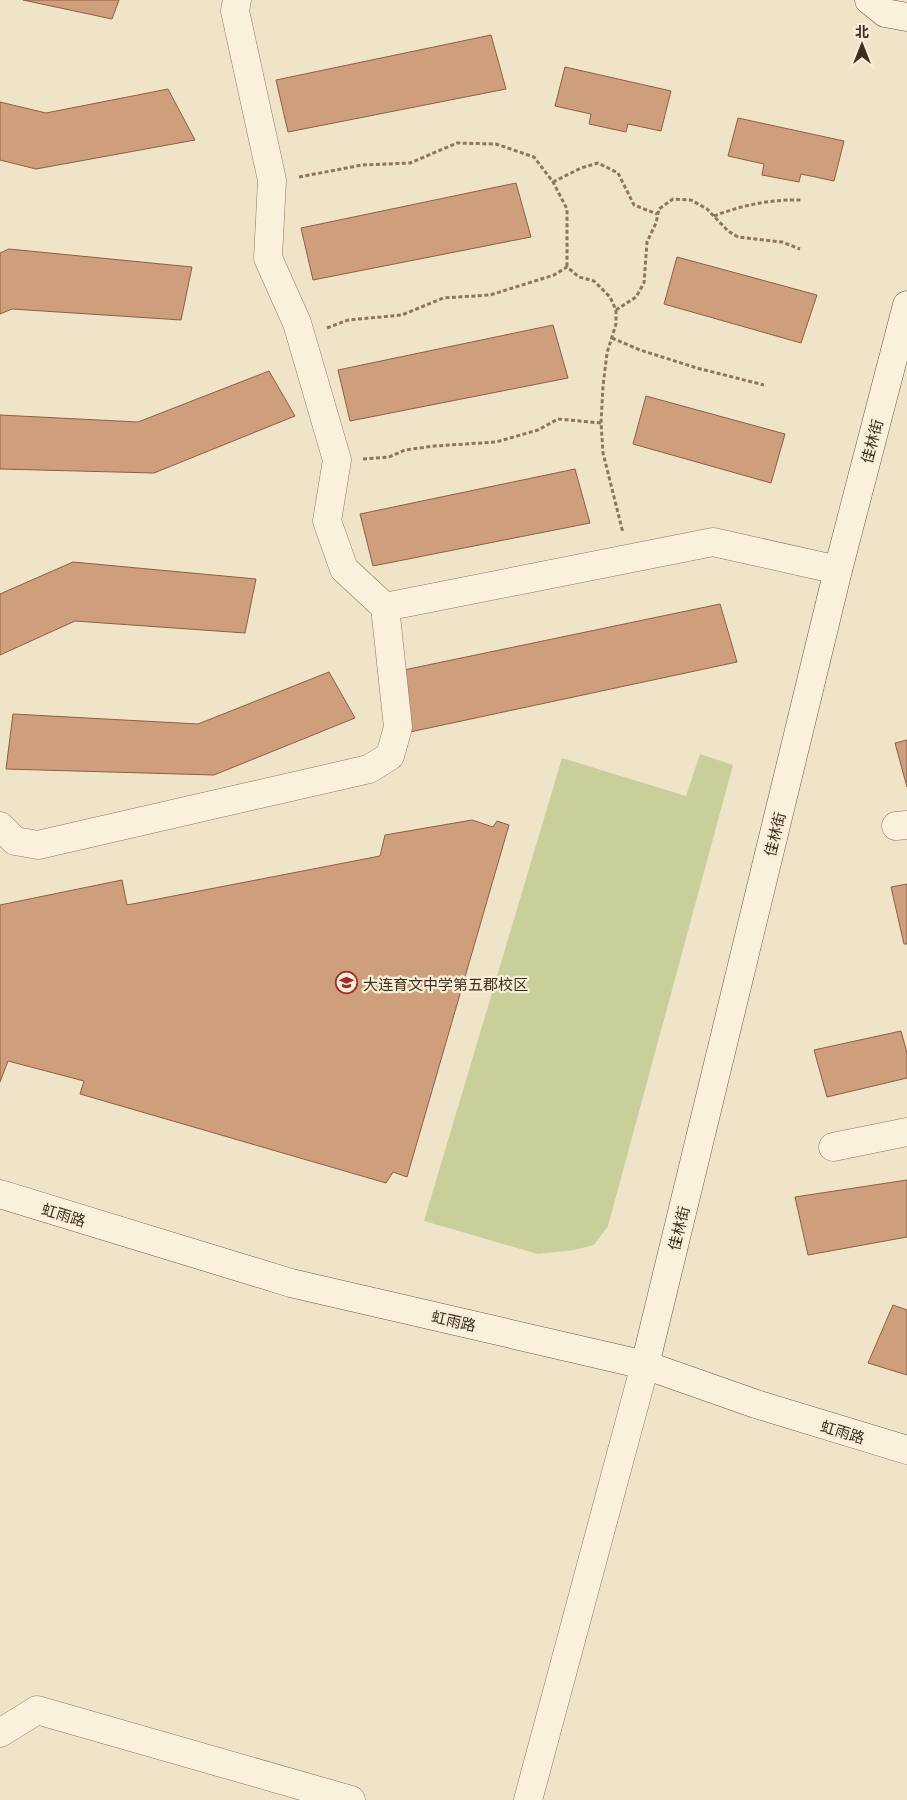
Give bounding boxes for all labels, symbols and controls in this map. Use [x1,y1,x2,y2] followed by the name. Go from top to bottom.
[837,20,887,70] north arrow
[855,21,869,41] text: 北
[855,417,887,465] street label: 佳林街
[758,810,790,858] street label: 佳林街
[335,971,359,995] school or university icon: 大连育文中学第五郡校区
[363,973,528,994] place label: 大连育文中学第五郡校区
[39,1197,89,1231] street label: 虹雨路
[662,1204,694,1252] street label: 佳林街
[430,1305,478,1335] street label: 虹雨路
[818,1414,868,1448] street label: 虹雨路

